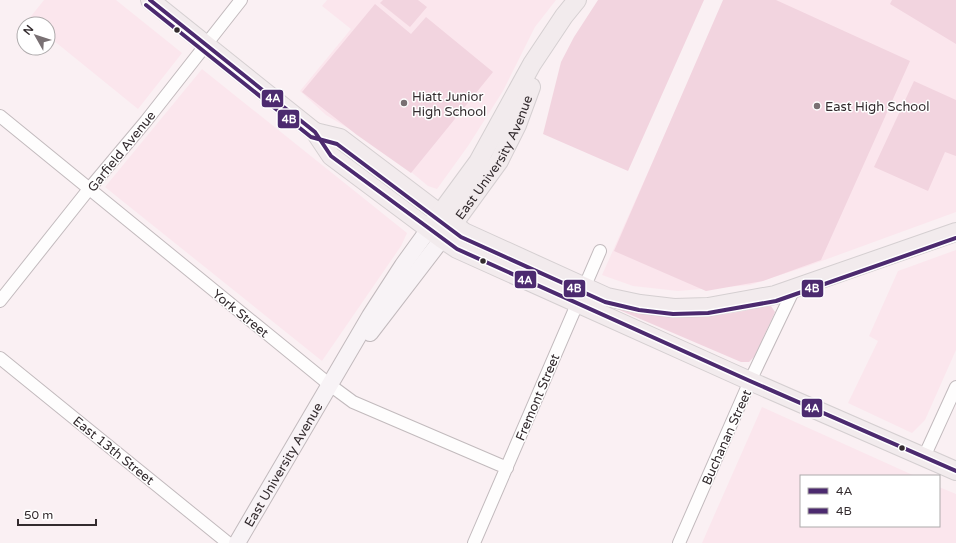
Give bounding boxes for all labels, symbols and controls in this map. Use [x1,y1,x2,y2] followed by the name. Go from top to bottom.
[16,16,56,56] north arrow
[21,22,36,38] text: N
[172,25,182,35] unlabelled marker
[261,89,284,108] line badge: 4A
[412,89,486,120] place label: Hiatt Junior High School
[265,92,281,105] text: 4A
[452,93,536,223] street label: East University Avenue
[399,98,409,108] marker: Hiatt Junior High School
[825,99,929,115] place label: East High School
[812,101,822,111] marker: East High School
[84,108,159,195] street label: Garfield Avenue
[277,109,300,129] line badge: 4B
[282,113,297,126] text: 4B
[478,256,488,266] unlabelled marker
[514,270,537,289] line badge: 4A
[517,274,533,287] text: 4A
[563,279,586,298] line badge: 4B
[801,279,824,298] line badge: 4B
[567,282,582,295] text: 4B
[805,282,820,295] text: 4B
[209,286,272,341] street label: York Street
[512,352,563,443] street label: Fremont Street
[699,387,755,488] street label: Buchanan Street
[801,398,823,418] line badge: 4A
[241,400,327,530] street label: East University Avenue
[804,402,820,415] text: 4A
[70,413,157,488] street label: East 13th Street
[897,443,907,453] unlabelled marker
[800,475,940,527] legend
[836,484,853,498] text: 4A
[18,501,96,527] scale bar
[836,504,852,518] text: 4B
[24,508,53,522] text: 50 m

